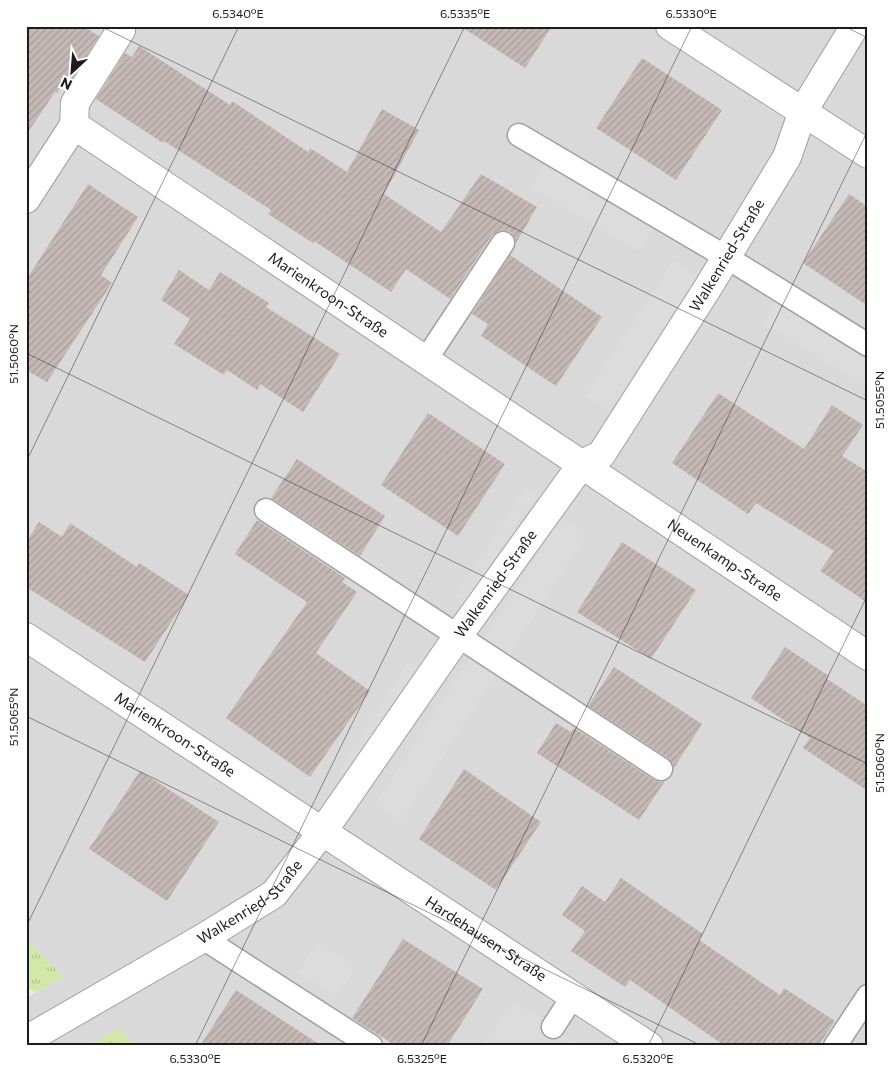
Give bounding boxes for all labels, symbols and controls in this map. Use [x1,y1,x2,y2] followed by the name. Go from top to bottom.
[212,6,264,20] text: 6.5340°E
[440,6,490,20] text: 6.5335°E
[665,6,717,20] text: 6.5330°E
[48,48,98,98] north arrow
[58,74,75,94] text: N
[685,195,768,315] street label: Walkenried-Straße
[265,248,392,341] street label: Marienkroon-Straße
[6,324,20,384] text: 51.5060°N
[872,371,886,429] text: 51.5055°N
[665,515,786,604] street label: Neuenkamp-Straße
[450,526,540,641] street label: Walkenried-Straße
[6,688,20,746] text: 51.5065°N
[112,688,239,780] street label: Marienkroon-Straße
[872,733,886,793] text: 51.5060°N
[194,856,305,947] street label: Walkenried-Straße
[422,892,550,984] street label: Hardehausen-Straße
[169,1051,221,1065] text: 6.5330°E
[397,1051,447,1065] text: 6.5325°E
[623,1051,673,1065] text: 6.5320°E

